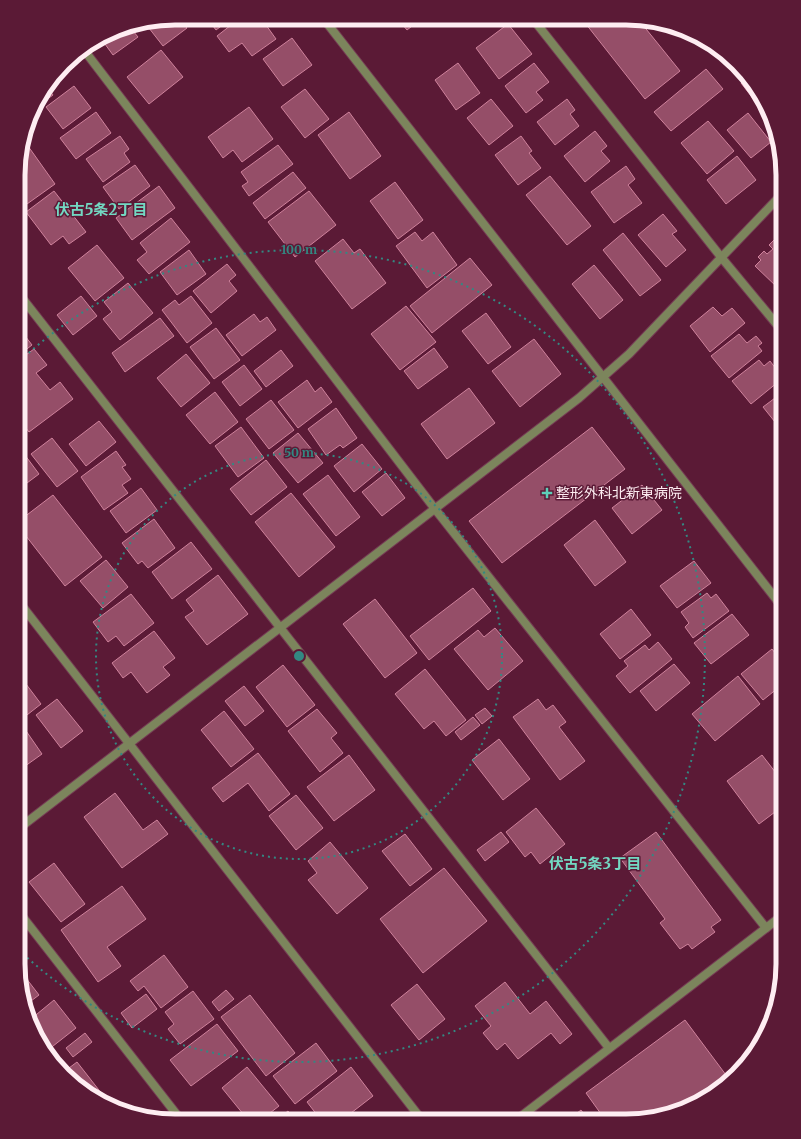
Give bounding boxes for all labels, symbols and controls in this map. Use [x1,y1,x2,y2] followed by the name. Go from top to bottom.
[55,200,147,219] district label: 伏古5条2丁目
[281,242,317,257] text: 100 m
[284,445,314,460] text: 50 m
[556,484,682,502] place label: 整形外科北新東病院
[541,487,553,499] marker: 整形外科北新東病院
[292,649,306,663] centre of rings
[549,854,641,873] district label: 伏古5条3丁目

